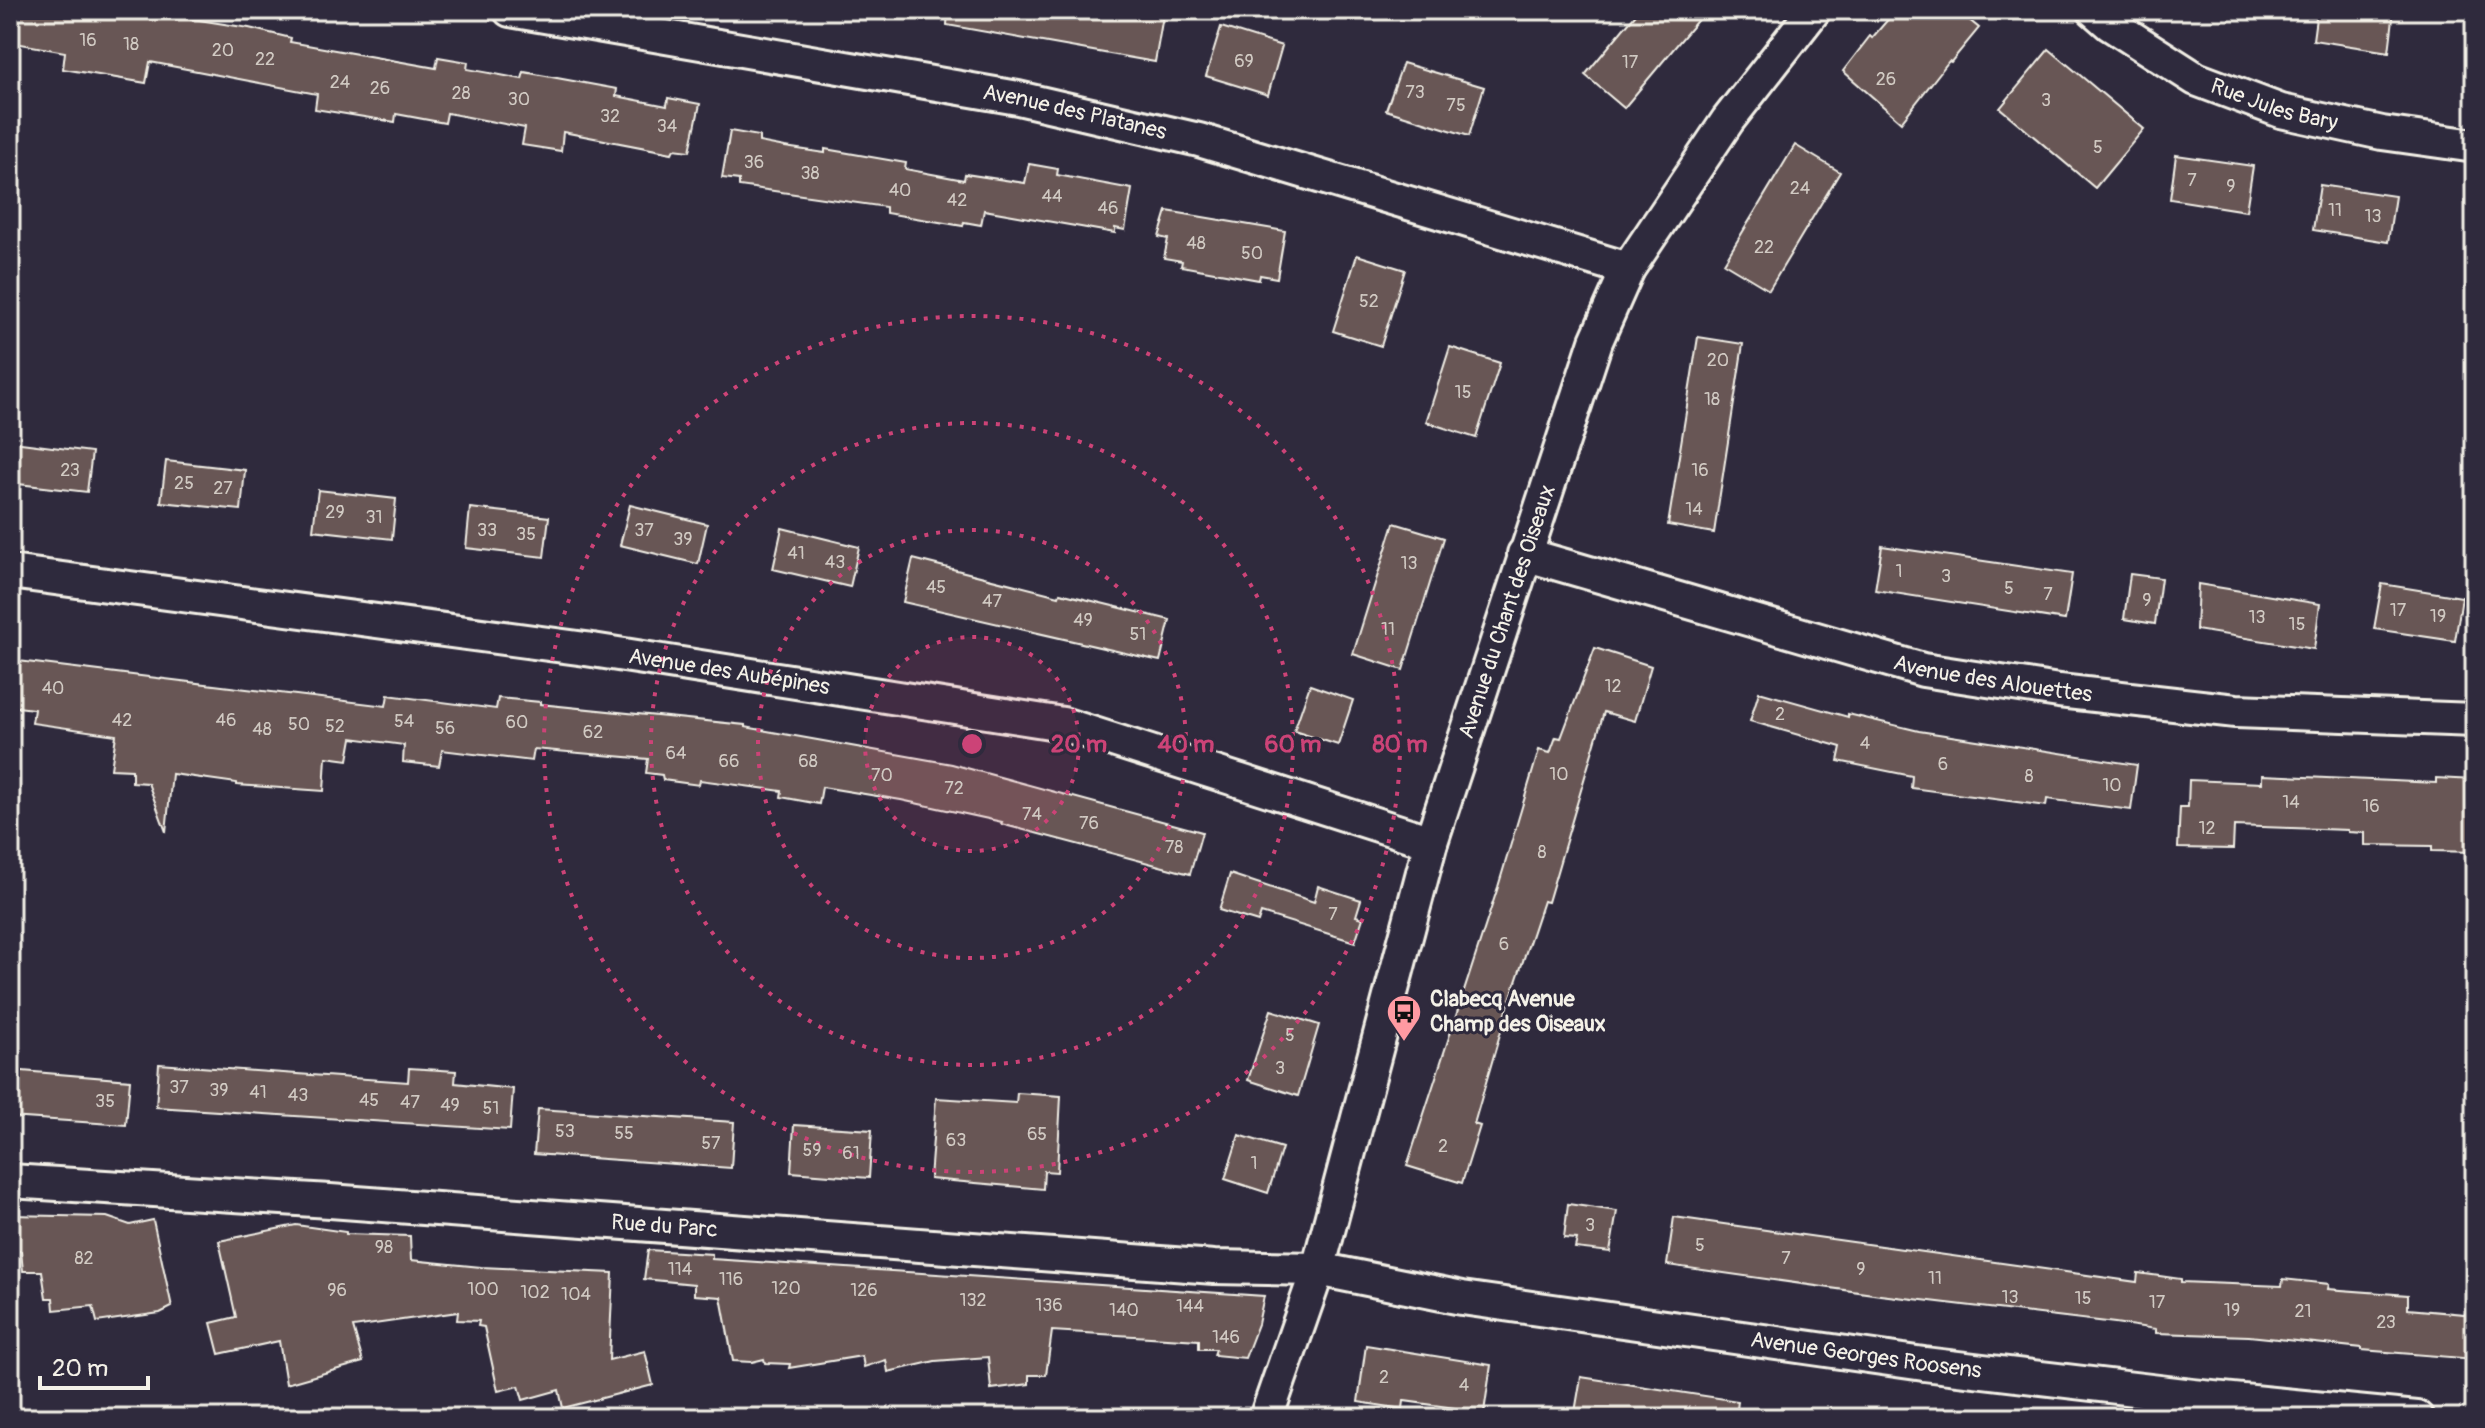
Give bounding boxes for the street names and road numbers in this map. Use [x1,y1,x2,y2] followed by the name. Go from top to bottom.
[2207,72,2340,137] street label: Rue Jules Bary
[981,78,1170,146] street label: Avenue des Platanes
[1452,481,1562,742] street label: Avenue du Chant des Oiseaux
[627,642,832,701] street label: Avenue des Aubépines
[1890,648,2094,709] street label: Avenue des Alouettes
[610,1208,719,1244] street label: Rue du Parc
[1749,1325,1983,1385] street label: Avenue Georges Roosens

